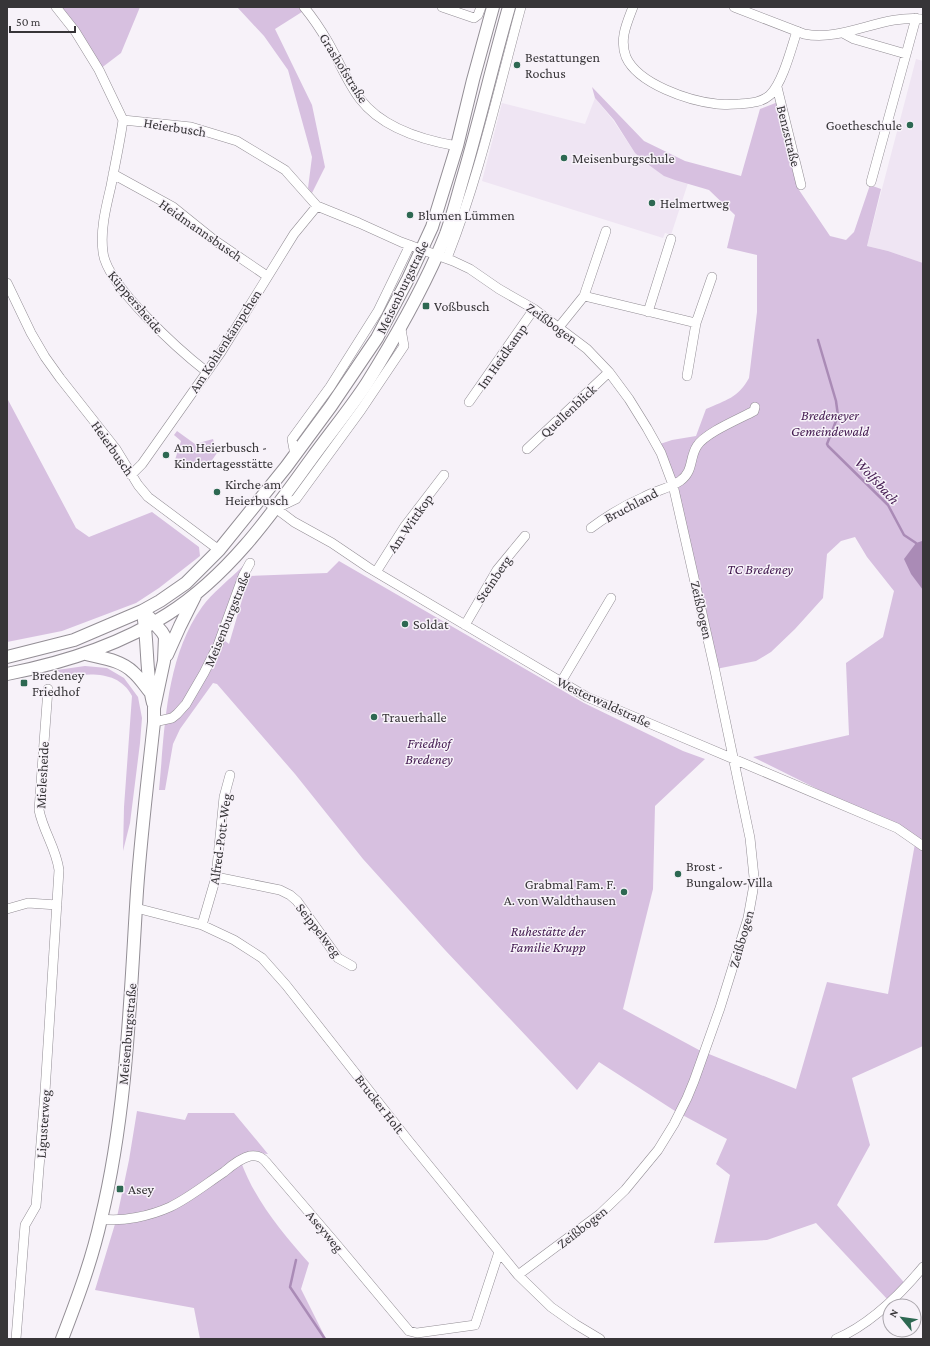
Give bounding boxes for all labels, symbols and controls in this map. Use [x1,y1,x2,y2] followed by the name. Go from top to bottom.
[10,8,75,34] scale bar
[16,15,41,29] text: 50 m
[316,30,372,106] street label: Grashofstraße
[525,49,600,81] place label: Bestattungen Rochus
[512,60,522,70] marker: Bestattungen Rochus
[774,104,804,168] street label: Benzstraße
[142,114,208,140] street label: Heierbusch
[826,117,902,133] place label: Goetheschule
[905,120,915,130] marker: Goetheschule
[572,150,675,166] place label: Meisenburgschule
[559,153,569,163] marker: Meisenburgschule
[156,195,246,265] street label: Heidmannsbusch
[660,195,729,211] place label: Helmertweg
[647,198,657,208] marker: Helmertweg
[418,207,515,223] place label: Blumen Lümmen
[405,210,415,220] marker: Blumen Lümmen
[372,238,432,336] street label: Meisenburgstraße
[105,267,167,337] street label: Küppersheide
[186,286,265,396] street label: Am Kohlenkämpchen
[434,298,490,314] place label: Voßbusch
[523,299,581,347] street label: Zeißbogen
[421,301,431,311] marker: Voßbusch
[474,320,530,392] street label: Im Heidkamp
[537,381,600,441] street label: Quellenblick
[791,407,869,439] park label: Bredeneyer Gemeindewald
[88,417,138,479] street label: Heierbusch
[174,439,273,471] place label: Am Heierbusch - Kindertagesstätte
[161,450,171,460] marker: Am Heierbusch - Kindertagesstätte
[851,454,903,508] water label: Wolfsbach
[225,476,289,508] place label: Kirche am Heierbusch
[601,484,661,526] street label: Bruchland
[212,487,222,497] marker: Kirche am Heierbusch
[384,490,436,556] street label: Am Wittkop
[471,552,515,606] street label: Steinberg
[727,561,793,577] park label: TC Bredeney
[200,569,254,669] street label: Meisenburgstraße
[688,579,717,641] street label: Zeißbogen
[413,616,449,632] place label: Soldat
[400,619,410,629] marker: Soldat
[32,667,85,699] place label: Bredeney Friedhof
[554,673,654,731] street label: Westerwaldstraße
[19,678,29,688] marker: Bredeney Friedhof
[382,709,447,725] place label: Trauerhalle
[369,712,379,722] marker: Trauerhalle
[405,735,453,767] park label: Friedhof Bredeney
[32,741,52,809] street label: Mielesheide
[206,792,234,886] street label: Alfred-Pott-Weg
[686,858,773,890] place label: Brost - Bungalow-Villa
[673,869,683,879] marker: Brost - Bungalow-Villa
[504,876,616,908] place label: Grabmal Fam. F. A. von Waldthausen
[619,887,629,897] marker: Grabmal Fam. F. A. von Waldthausen
[293,900,345,960] street label: Seippelweg
[725,908,757,970] street label: Zeißbogen
[510,923,586,955] park label: Ruhestätte der Familie Krupp
[115,983,139,1085] street label: Meisenburgstraße
[352,1071,408,1137] street label: Brucker Holt
[33,1089,53,1159] street label: Ligusterweg
[128,1181,155,1197] place label: Asey
[115,1184,125,1194] marker: Asey
[554,1202,611,1252] street label: Zeißbogen
[303,1207,347,1255] street label: Aseyweg
[882,1298,922,1338] north arrow
[886,1307,901,1319] text: N

